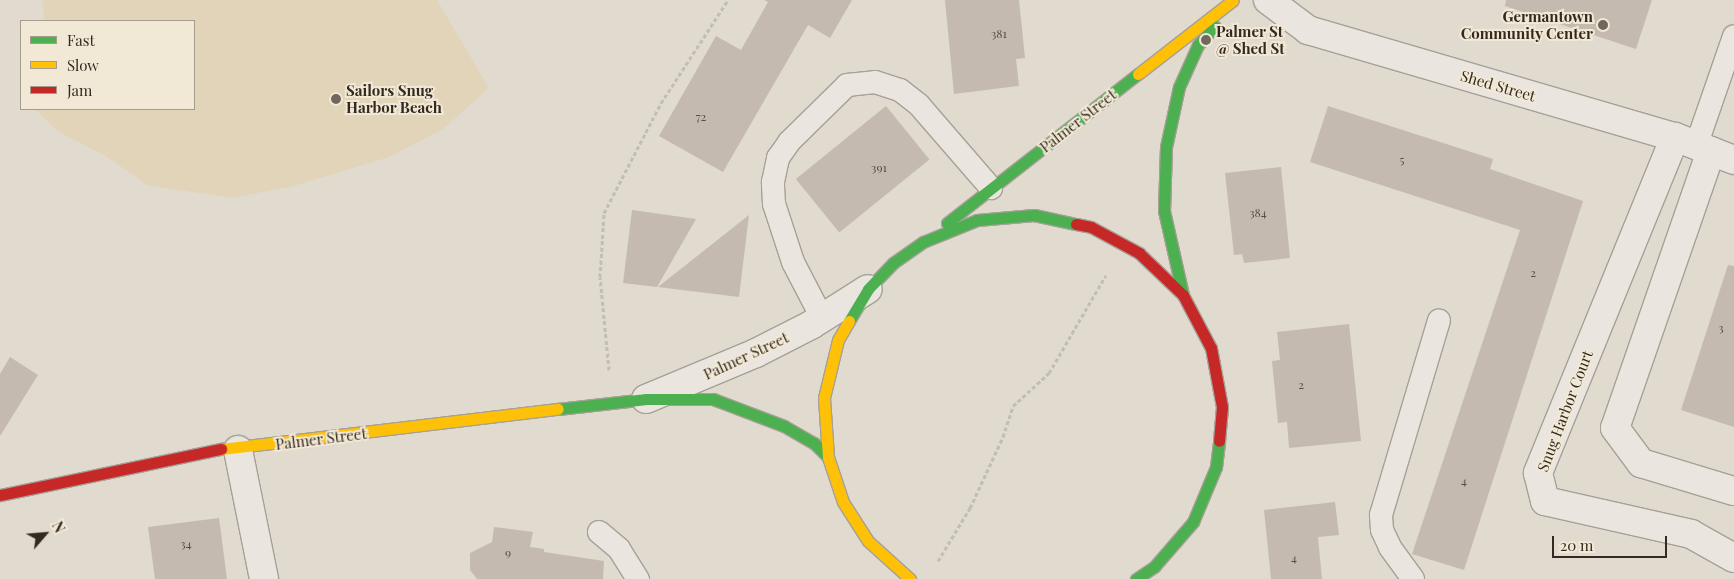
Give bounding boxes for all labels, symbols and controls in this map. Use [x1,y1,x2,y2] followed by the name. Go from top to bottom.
[1460,7,1593,42] place label: Germantown Community Center
[1597,19,1609,31] marker: Germantown Community Center
[20,20,195,110] legend
[1216,22,1285,57] place label: Palmer St @ Shed St
[991,27,1007,41] house number: 381
[67,30,95,50] text: Fast
[1200,34,1212,46] marker: Palmer St @ Shed St
[67,55,99,75] text: Slow
[1458,67,1538,105] street label: Shed Street
[67,80,92,100] text: Jam
[346,81,442,116] place label: Sailors Snug Harbor Beach
[1036,86,1120,156] street label: Palmer Street
[330,93,342,105] marker: Sailors Snug Harbor Beach
[696,110,706,124] house number: 72
[1400,153,1404,167] house number: 5
[871,161,887,175] house number: 391
[1249,206,1267,220] house number: 384
[1530,266,1536,280] house number: 2
[1718,321,1724,335] house number: 3
[700,328,792,384] street label: Palmer Street
[1534,348,1596,474] street label: Snug Harbor Court
[1298,378,1304,392] house number: 2
[274,424,368,454] street label: Palmer Street
[1461,474,1467,488] house number: 4
[20,509,70,559] north arrow
[48,518,70,536] text: N
[1554,526,1669,558] scale bar
[1560,535,1593,555] text: 20 m
[180,537,192,551] house number: 34
[505,546,511,560] house number: 9
[1291,551,1297,565] house number: 4

